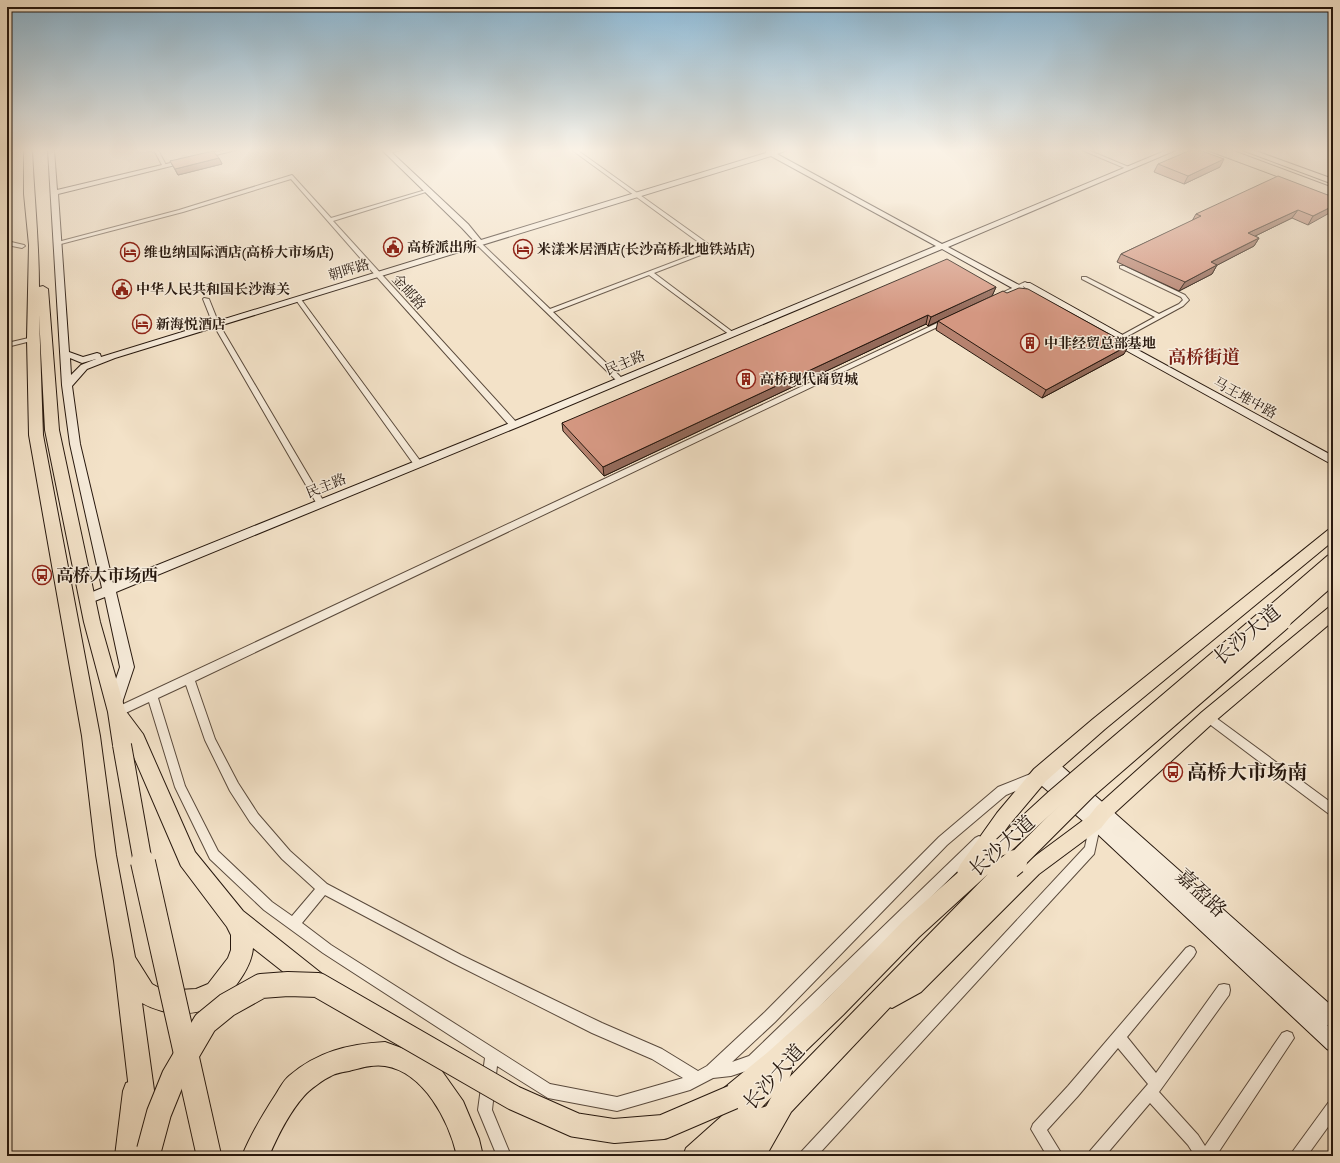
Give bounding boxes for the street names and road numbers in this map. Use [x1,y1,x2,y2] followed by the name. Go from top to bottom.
[326,256,372,284] street label: 朝晖路
[389,271,429,313] street label: 金邮路
[602,347,648,379] street label: 民主路
[1210,374,1280,422] street label: 马王堆中路
[303,470,349,502] street label: 民主路
[1208,600,1286,670] street label: 长沙大道
[964,810,1040,882] street label: 长沙大道
[1171,863,1231,923] street label: 嘉盈路
[738,1039,810,1115] street label: 长沙大道

